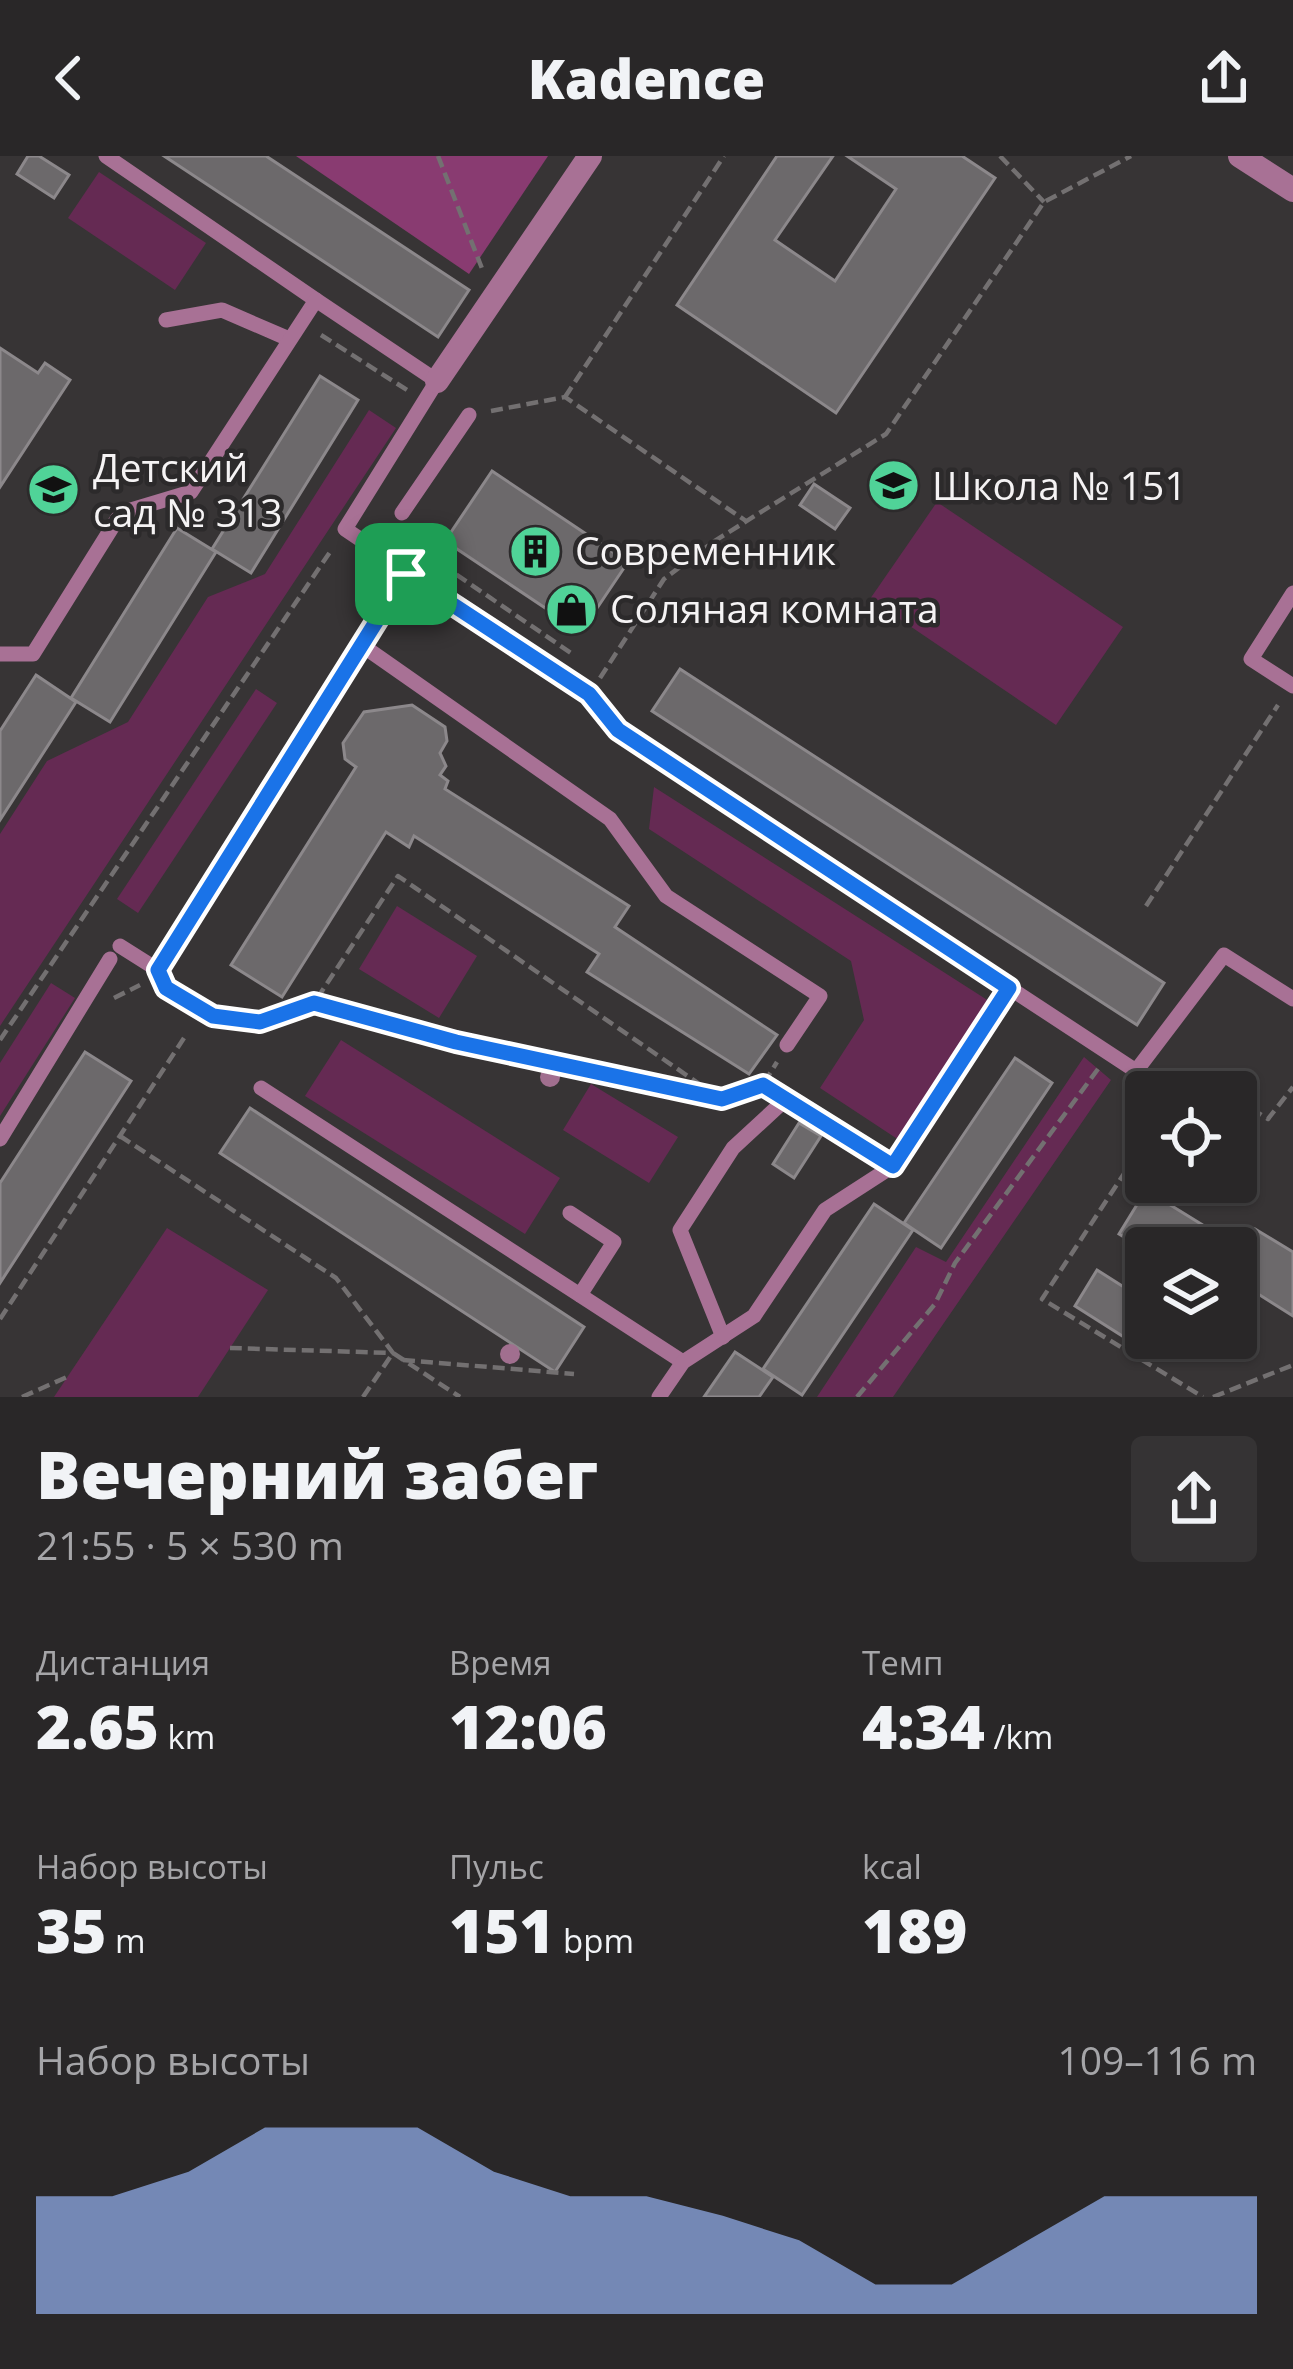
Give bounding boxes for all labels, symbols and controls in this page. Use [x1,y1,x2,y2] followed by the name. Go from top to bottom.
[528,41,765,115] text: Kadence
[36,45,102,111] icon: back
[1191,45,1257,111] icon: share
[93,440,283,538] place label: Детский сад № 313
[865,458,921,514] school or university icon: Школа № 151
[932,458,1187,511] place label: Школа № 151
[26,462,82,518] school or university icon: Детский сад № 313
[355,523,457,625] pin
[508,523,564,579] building icon: Современник
[575,523,836,576] place label: Современник
[373,541,439,607] icon: arrive
[543,581,599,637] shop icon: Соляная комната
[610,581,939,634] place label: Соляная комната
[1125,1071,1257,1359] map controls
[1125,1071,1257,1203] button: locate
[1125,1227,1257,1359] button: layers
[36,1428,598,1518] text: Вечерний забег
[1131,1436,1257,1562] button: share
[36,1518,344,1571] text: 21:55 · 5 × 530 m
[36,1640,210,1685] text: Дистанция
[449,1640,552,1685] text: Время
[862,1640,943,1685] text: Темп
[36,1685,159,1767] text: 2.65
[449,1685,607,1767] text: 12:06
[862,1685,985,1767] text: 4:34
[159,1714,215,1759] text: km
[985,1714,1053,1759] text: /km
[36,1844,268,1889] text: Набор высоты
[449,1844,544,1889] text: Пульс
[862,1844,922,1889] text: kcal
[36,1889,106,1971] text: 35
[449,1889,554,1971] text: 151
[862,1889,967,1971] text: 189
[106,1918,145,1963] text: m
[554,1918,634,1963] text: bpm
[36,2033,310,2086] text: Набор высоты
[1057,2033,1257,2086] text: 109–116 m

